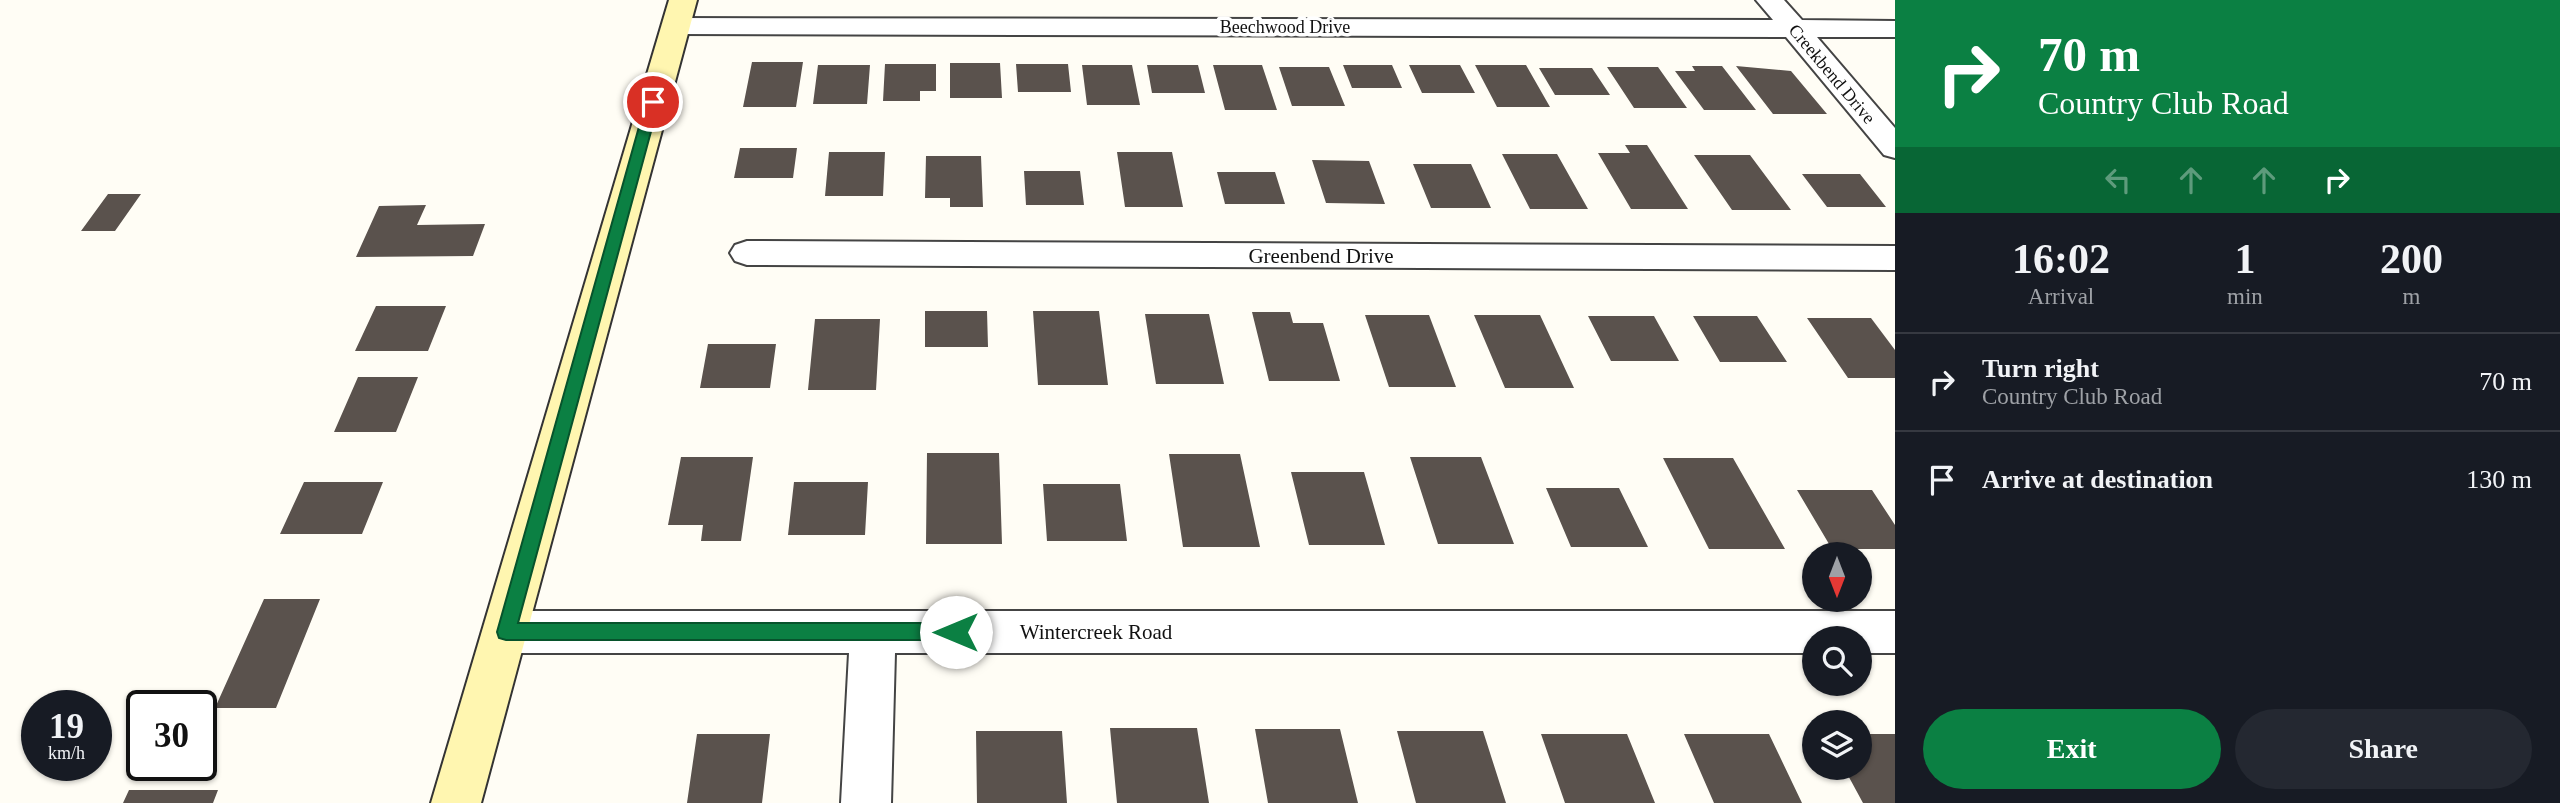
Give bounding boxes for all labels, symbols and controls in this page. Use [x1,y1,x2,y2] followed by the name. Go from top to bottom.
[1220,17,1350,37] street label: Beechwood Drive
[1785,20,1879,128] street label: Creekbend Drive
[2038,27,2140,82] text: 70 m
[1923,28,2014,119] icon: right
[623,72,683,132] pin
[634,83,672,121] icon: arrive
[2038,85,2289,121] text: Country Club Road
[2099,161,2137,199] icon: left
[2172,161,2210,199] icon: ahead
[2245,161,2283,199] icon: ahead
[2318,161,2356,199] icon: right
[2012,236,2110,282] text: 16:02
[2234,236,2255,282] text: 1
[2380,236,2443,282] text: 200
[1248,244,1394,268] street label: Greenbend Drive
[2028,284,2094,309] text: Arrival
[2227,284,2263,309] text: min
[2402,284,2420,309] text: m
[1982,354,2099,383] text: Turn right
[1923,363,1961,401] icon: right
[2479,367,2532,396] text: 70 m
[1982,384,2162,409] text: Country Club Road
[1923,461,1961,499] icon: arrive
[1982,465,2213,494] text: Arrive at destination
[2466,465,2532,494] text: 130 m
[1802,542,1872,612] north arrow
[1802,542,1872,780] map controls
[919,595,993,669] position arrow
[1020,620,1173,644] street label: Wintercreek Road
[1802,626,1872,696] button: search
[126,690,217,781] speed limit sign: 30
[49,707,84,746] text: 19
[1923,709,2221,789] button: Exit
[2235,709,2532,789] button: Share
[1802,710,1872,780] button: layers
[48,743,85,763] text: km/h

